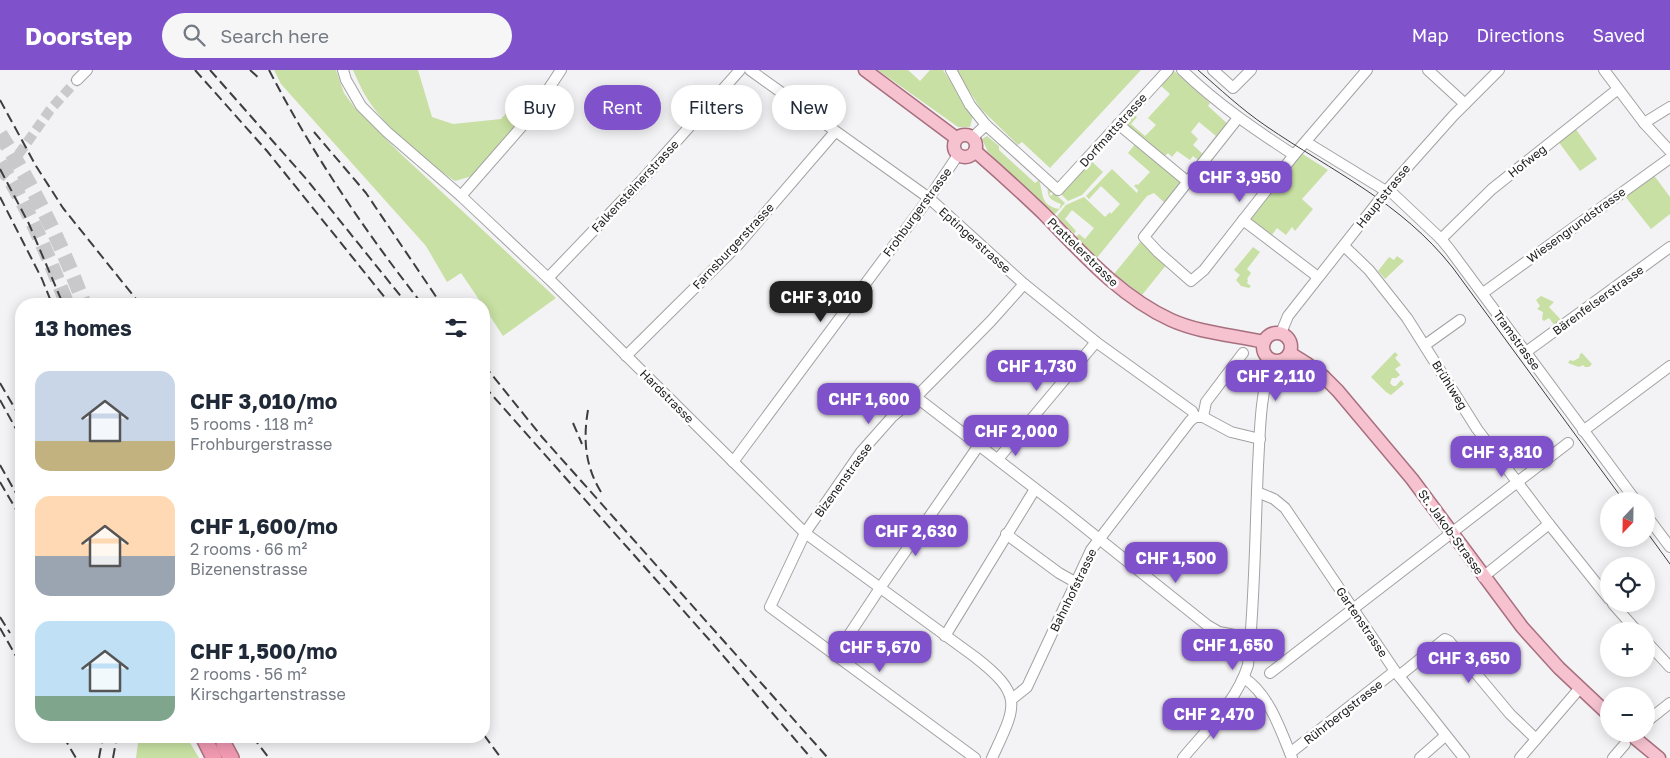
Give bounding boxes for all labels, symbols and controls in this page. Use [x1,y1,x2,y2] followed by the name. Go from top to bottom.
[162,13,512,58] search box
[25,21,132,50] text: Doorstep
[180,21,208,49] icon: search
[220,24,329,47] text: Search here
[1412,24,1448,46] text: Map
[1476,24,1564,46] text: Directions
[1592,24,1645,46] text: Saved
[505,85,574,130] chip: Buy
[584,85,661,130] chip: Rent
[671,85,762,130] chip: Filters
[772,85,846,130] chip: New
[1076,90,1150,170] street label: Dorfmattstrasse
[588,137,682,235] street label: Falkensteinerstrasse
[1505,141,1549,181] street label: Hofweg
[1183,160,1297,203] pin: CHF 3,950
[1353,161,1413,231] street label: Hauptstrasse
[880,164,954,260] street label: Frohburgerstrasse
[1199,167,1281,187] text: CHF 3,950
[1524,184,1628,266] street label: Wiesengrundstrasse
[689,200,777,292] street label: Farnsburgerstrasse
[936,204,1014,276] street label: Eptingerstrasse
[1044,214,1122,290] street label: Prattelerstrasse
[1550,262,1647,338] street label: Bärenfelserstrasse
[764,280,878,323] pin: CHF 3,010
[781,287,861,307] text: CHF 3,010
[1490,307,1544,373] street label: Tramstrasse
[442,314,470,342] icon: filters
[35,315,132,341] text: 13 homes
[980,350,1094,392] pin: CHF 1,730
[997,356,1077,376] text: CHF 1,730
[1429,358,1471,412] street label: Brühlweg
[1219,360,1333,402] pin: CHF 2,110
[637,366,697,426] street label: Hardstrasse
[1237,366,1315,386] text: CHF 2,110
[812,382,926,425] pin: CHF 1,600
[190,388,337,414] text: CHF 3,010/mo
[828,389,910,409] text: CHF 1,600
[75,391,135,451] icon: home
[190,414,313,434] text: 5 rooms · 118 m²
[959,414,1073,457] pin: CHF 2,000
[974,421,1058,441] text: CHF 2,000
[190,434,332,454] text: Frohburgerstrasse
[1445,436,1559,478] pin: CHF 3,810
[811,440,875,520] street label: Bizenenstrasse
[1462,442,1542,462] text: CHF 3,810
[1415,486,1487,578] street label: St. Jakob-Strasse
[1600,492,1655,548] north arrow
[1600,492,1655,742] map controls
[190,513,338,539] text: CHF 1,600/mo
[859,514,973,557] pin: CHF 2,630
[75,516,135,576] icon: home
[875,521,957,541] text: CHF 2,630
[190,539,307,559] text: 2 rooms · 66 m²
[1119,542,1233,584] pin: CHF 1,500
[1046,546,1100,634] street label: Bahnhofstrasse
[1136,548,1216,568] text: CHF 1,500
[1600,557,1655,612] button: locate
[190,559,308,579] text: Bizenenstrasse
[1333,584,1391,660] street label: Gartenstrasse
[1600,622,1655,677] button: +
[1176,628,1290,671] pin: CHF 1,650
[823,630,937,673] pin: CHF 5,670
[1193,635,1273,655] text: CHF 1,650
[839,637,921,657] text: CHF 5,670
[190,638,337,664] text: CHF 1,500/mo
[75,641,135,701] icon: home
[1412,642,1526,684] pin: CHF 3,650
[1428,648,1510,668] text: CHF 3,650
[190,664,307,684] text: 2 rooms · 56 m²
[1301,677,1385,747] street label: Rührbergstrasse
[190,684,346,704] text: Kirschgartenstrasse
[1600,687,1655,742] button: −
[1157,698,1271,740] pin: CHF 2,470
[1173,704,1255,724] text: CHF 2,470

